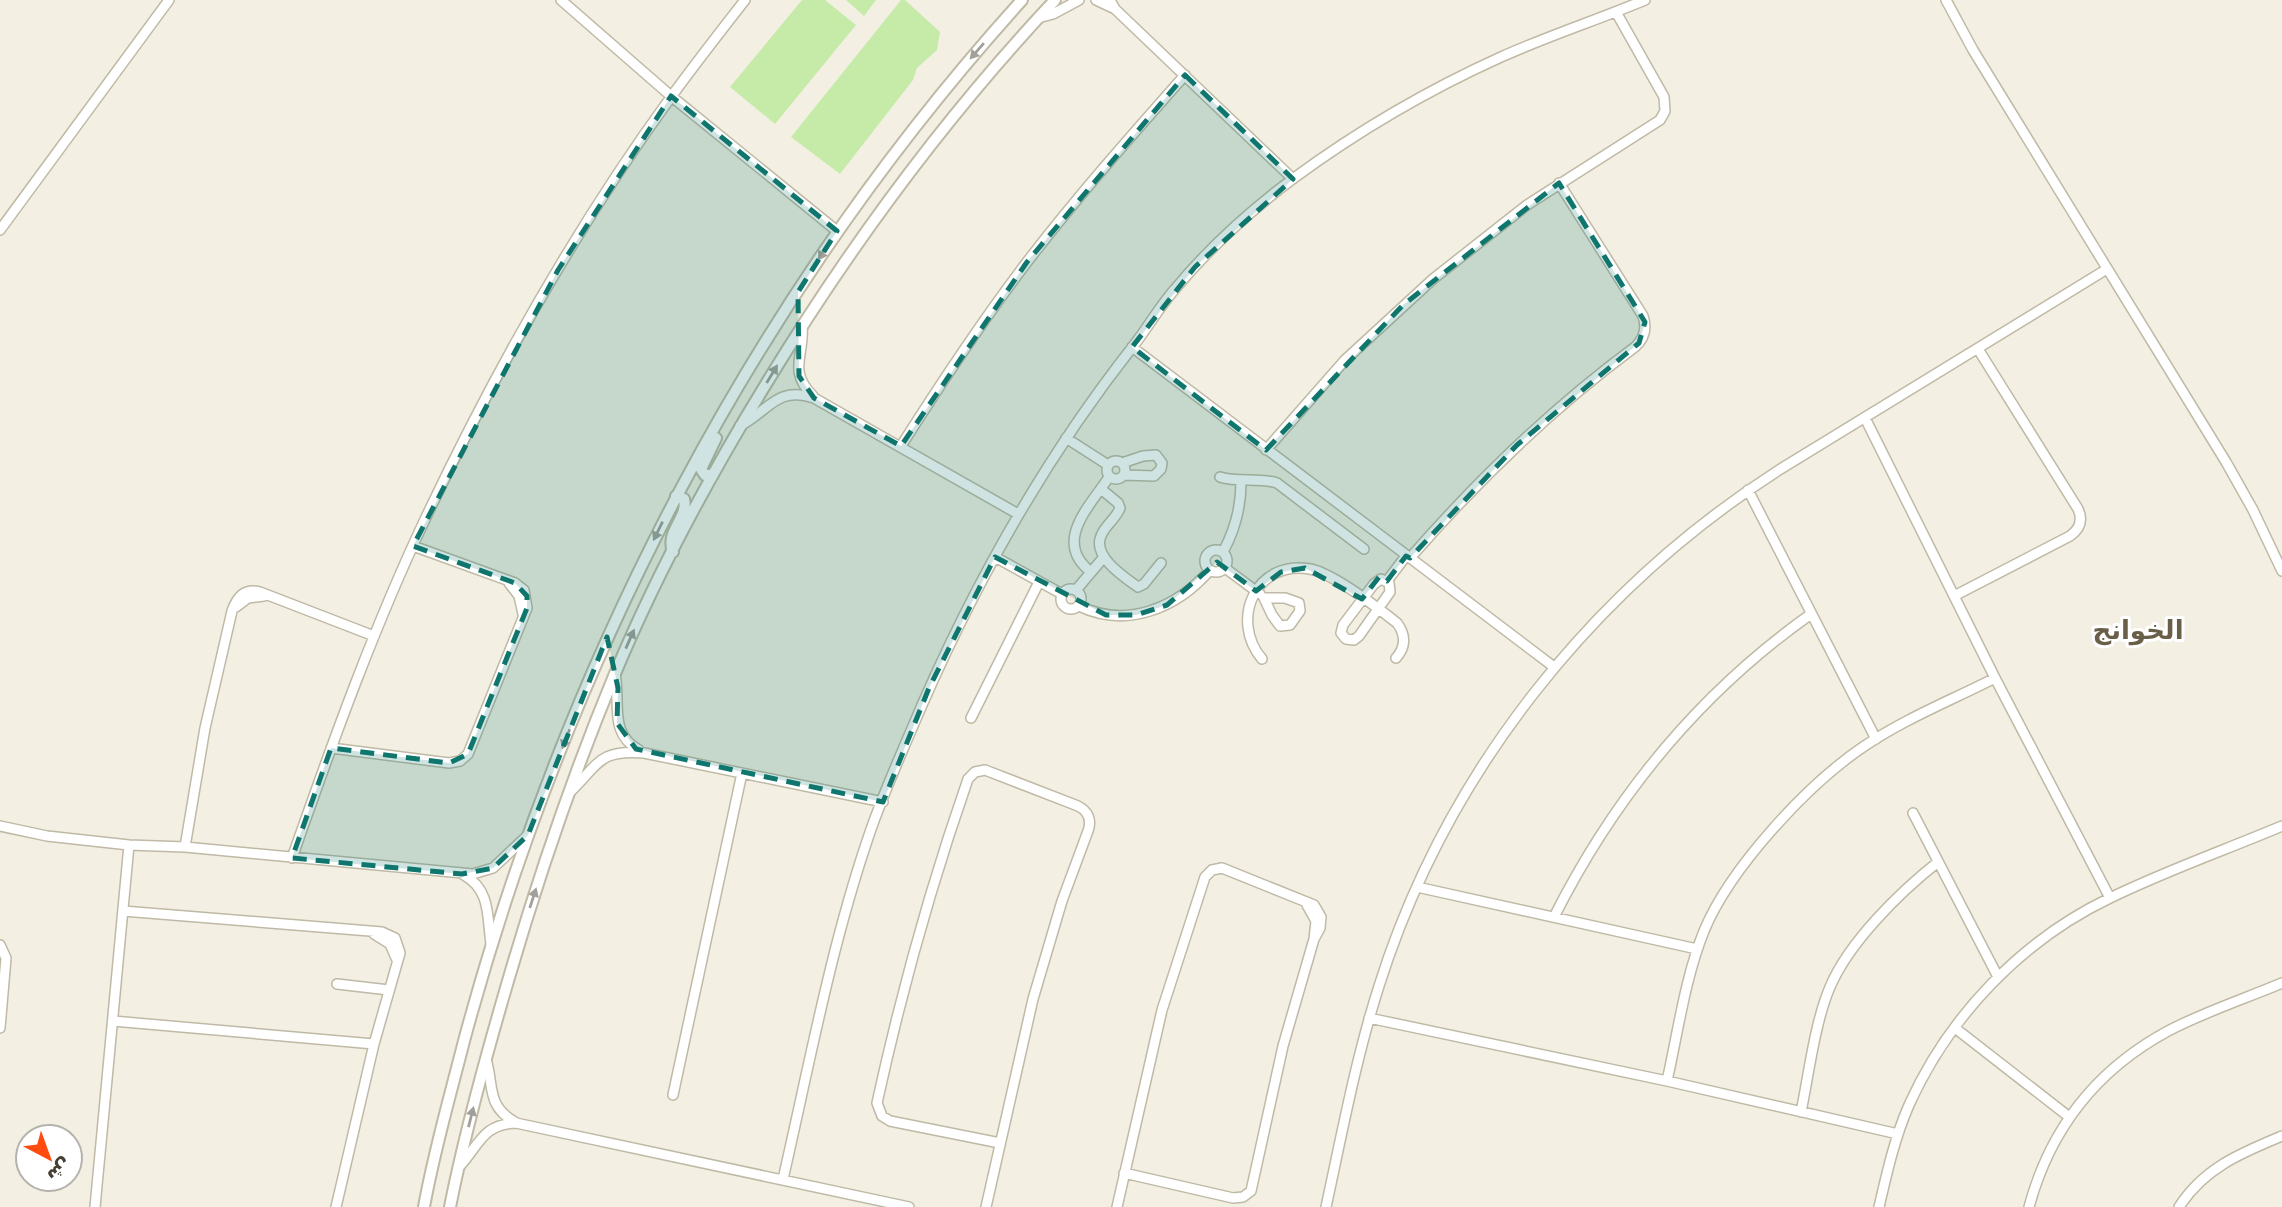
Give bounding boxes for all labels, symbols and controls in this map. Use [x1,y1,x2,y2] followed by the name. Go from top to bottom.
[970,43,985,60] one-way arrow
[818,242,831,261] one-way arrow
[766,364,779,384] one-way arrow
[652,521,664,541] one-way arrow
[2092,615,2184,646] district label: الخوانج
[624,629,636,649] one-way arrow
[560,729,571,750] one-way arrow
[528,887,539,908] one-way arrow
[466,1106,477,1128] one-way arrow
[14,1123,84,1193] north arrow
[42,1153,77,1188] text: ش

